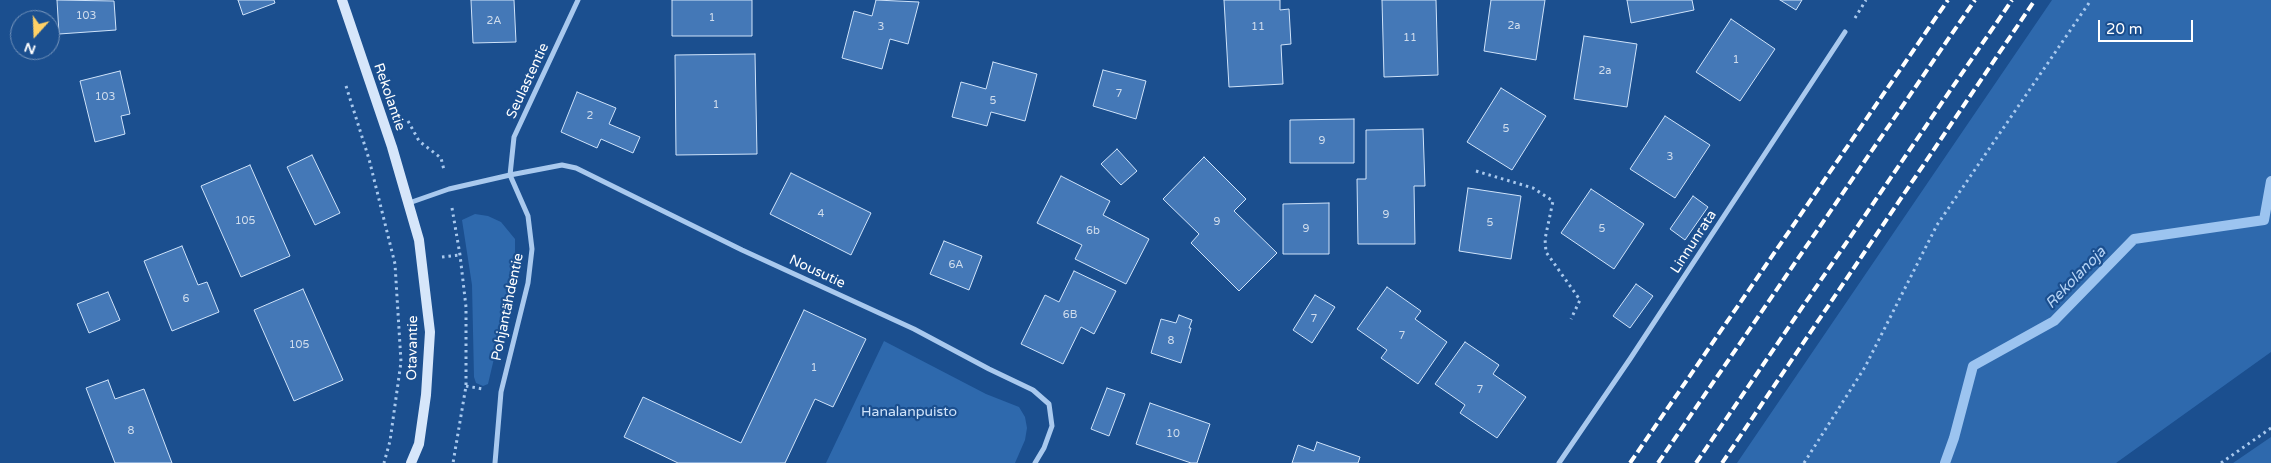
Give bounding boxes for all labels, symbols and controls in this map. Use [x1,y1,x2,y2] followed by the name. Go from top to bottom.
[76,9,96,23] house number: 103
[10,10,60,60] north arrow
[2101,10,2196,42] scale bar
[709,11,715,25] house number: 1
[486,14,502,28] house number: 2A
[1507,19,1521,33] house number: 2a
[878,20,884,34] house number: 3
[1251,20,1265,34] house number: 11
[2106,20,2143,38] text: 20 m
[1403,31,1417,45] house number: 11
[22,39,38,59] text: N
[503,41,553,121] street label: Seulastentie
[1733,53,1739,67] house number: 1
[370,61,408,133] street label: Rekolantie
[1598,64,1612,78] house number: 2a
[1116,87,1122,101] house number: 7
[95,90,115,104] house number: 103
[990,94,996,108] house number: 5
[713,98,719,112] house number: 1
[587,109,593,123] house number: 2
[1503,122,1509,136] house number: 5
[1319,134,1325,148] house number: 9
[1667,150,1673,164] house number: 3
[818,207,824,221] house number: 4
[1667,207,1721,277] street label: Linnunrata
[1383,208,1389,222] house number: 9
[235,214,255,228] house number: 105
[1214,215,1220,229] house number: 9
[1487,216,1493,230] house number: 5
[1303,222,1309,236] house number: 9
[1599,222,1605,236] house number: 5
[1086,224,1100,238] house number: 6b
[2042,243,2110,313] water label: Rekolanoja
[488,252,528,362] street label: Pohjantähdentie
[786,252,848,292] street label: Nousutie
[948,258,964,272] house number: 6A
[183,292,189,306] house number: 6
[1063,308,1077,322] house number: 6B
[1311,312,1317,326] house number: 7
[404,315,422,381] street label: Otavantie
[1399,329,1405,343] house number: 7
[1168,334,1174,348] house number: 8
[289,338,309,352] house number: 105
[811,361,817,375] house number: 1
[1477,383,1483,397] house number: 7
[861,404,957,420] park label: Hanalanpuisto
[128,424,134,438] house number: 8
[1166,427,1180,441] house number: 10

